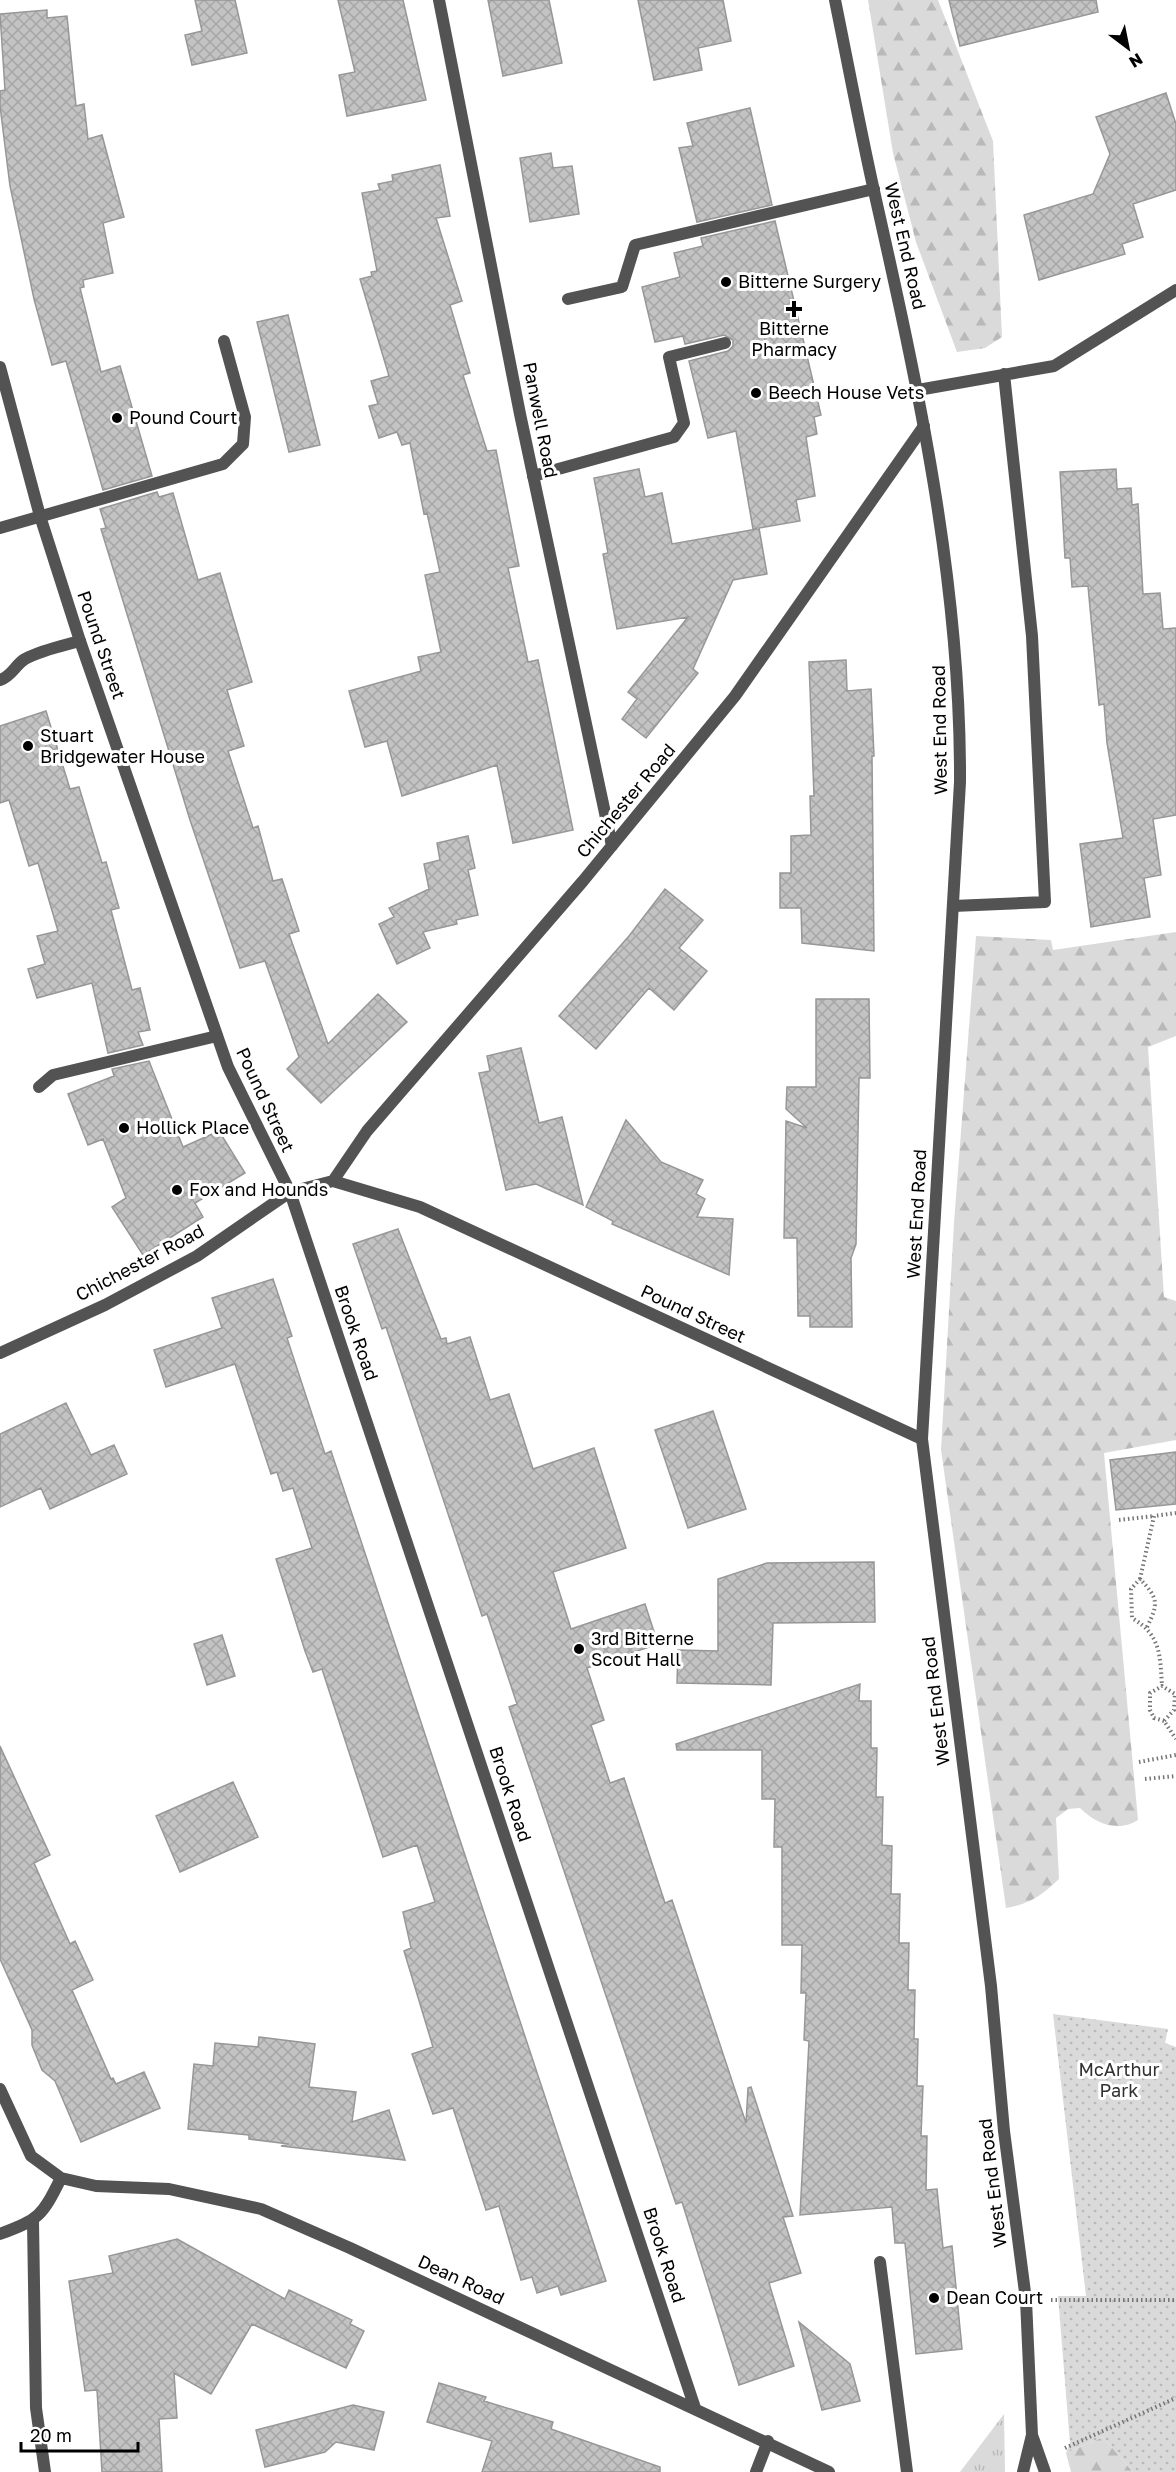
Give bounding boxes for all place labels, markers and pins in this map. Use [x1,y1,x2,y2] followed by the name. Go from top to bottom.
[738,270,881,292] place label: Bitterne Surgery
[719,275,733,289] marker: Bitterne Surgery
[787,302,801,316] marker: Bitterne Pharmacy
[751,317,837,360] place label: Bitterne Pharmacy
[768,381,924,403] place label: Beech House Vets
[749,386,763,400] marker: Beech House Vets
[129,406,237,428] place label: Pound Court
[110,411,124,425] marker: Pound Court
[40,724,205,767] place label: Stuart Bridgewater House
[21,739,35,753] marker: Stuart Bridgewater House
[136,1116,249,1138] place label: Hollick Place
[117,1121,131,1135] marker: Hollick Place
[189,1178,328,1200] place label: Fox and Hounds
[170,1183,184,1197] marker: Fox and Hounds
[591,1627,694,1670] place label: 3rd Bitterne Scout Hall
[572,1642,586,1656] marker: 3rd Bitterne Scout Hall
[946,2286,1043,2308] place label: Dean Court
[927,2291,941,2305] marker: Dean Court

